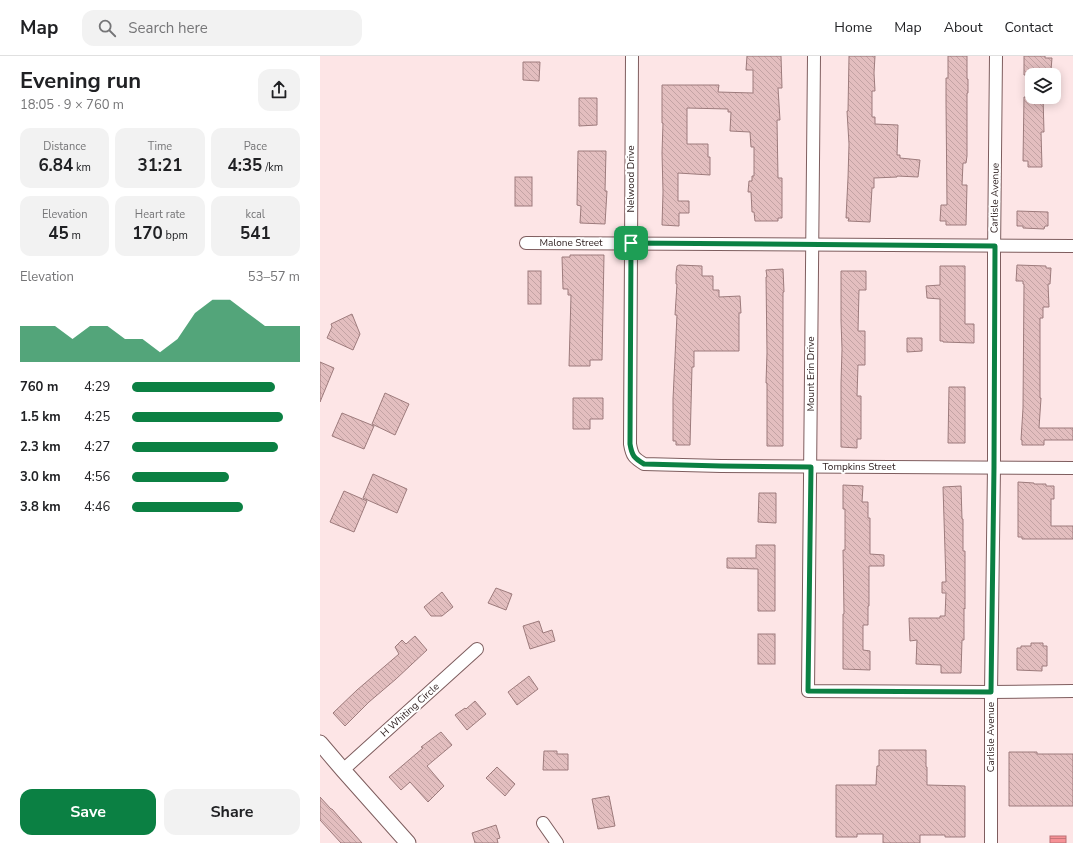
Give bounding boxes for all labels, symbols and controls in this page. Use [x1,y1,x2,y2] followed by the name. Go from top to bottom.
[82,10,362,46] search box
[20,15,58,41] text: Map
[96,17,118,39] icon: search
[128,18,208,38] text: Search here
[834,18,872,37] text: Home
[894,18,922,37] text: Map
[944,18,983,37] text: About
[1005,18,1053,37] text: Contact
[20,66,141,96] text: Evening run
[1025,68,1061,104] map controls
[1025,68,1061,104] button: layers
[258,69,300,111] button: share
[20,96,124,114] text: 18:05 · 9 × 760 m
[43,139,86,154] text: Distance
[148,139,172,154] text: Time
[244,139,267,154] text: Pace
[624,145,638,213] street label: Nelwood Drive
[38,154,73,177] text: 6.84
[137,154,183,177] text: 31:21
[228,154,262,177] text: 4:35
[73,160,91,175] text: km
[262,160,283,175] text: /km
[987,163,1003,233] street label: Carlisle Avenue
[42,207,87,222] text: Elevation
[135,207,185,222] text: Heart rate
[246,207,265,222] text: kcal
[48,222,69,245] text: 45
[132,222,163,245] text: 170
[240,222,271,245] text: 541
[614,226,648,260] pin
[69,228,81,243] text: m
[163,228,188,243] text: bpm
[620,232,642,254] icon: arrive
[539,236,603,250] street label: Malone Street
[20,268,74,286] text: Elevation
[248,268,300,286] text: 53–57 m
[804,336,818,412] street label: Mount Erin Drive
[20,378,58,396] text: 760 m
[84,378,110,396] text: 4:29
[20,408,61,426] text: 1.5 km
[84,408,110,426] text: 4:25
[20,438,61,456] text: 2.3 km
[84,438,110,456] text: 4:27
[823,460,896,474] street label: Tompkins Street
[20,468,61,486] text: 3.0 km
[84,468,110,486] text: 4:56
[20,498,61,516] text: 3.8 km
[84,498,110,516] text: 4:46
[378,680,442,740] street label: H Whiting Circle
[984,702,998,772] street label: Carlisle Avenue
[20,789,156,835] button: Save
[164,789,300,835] button: Share

